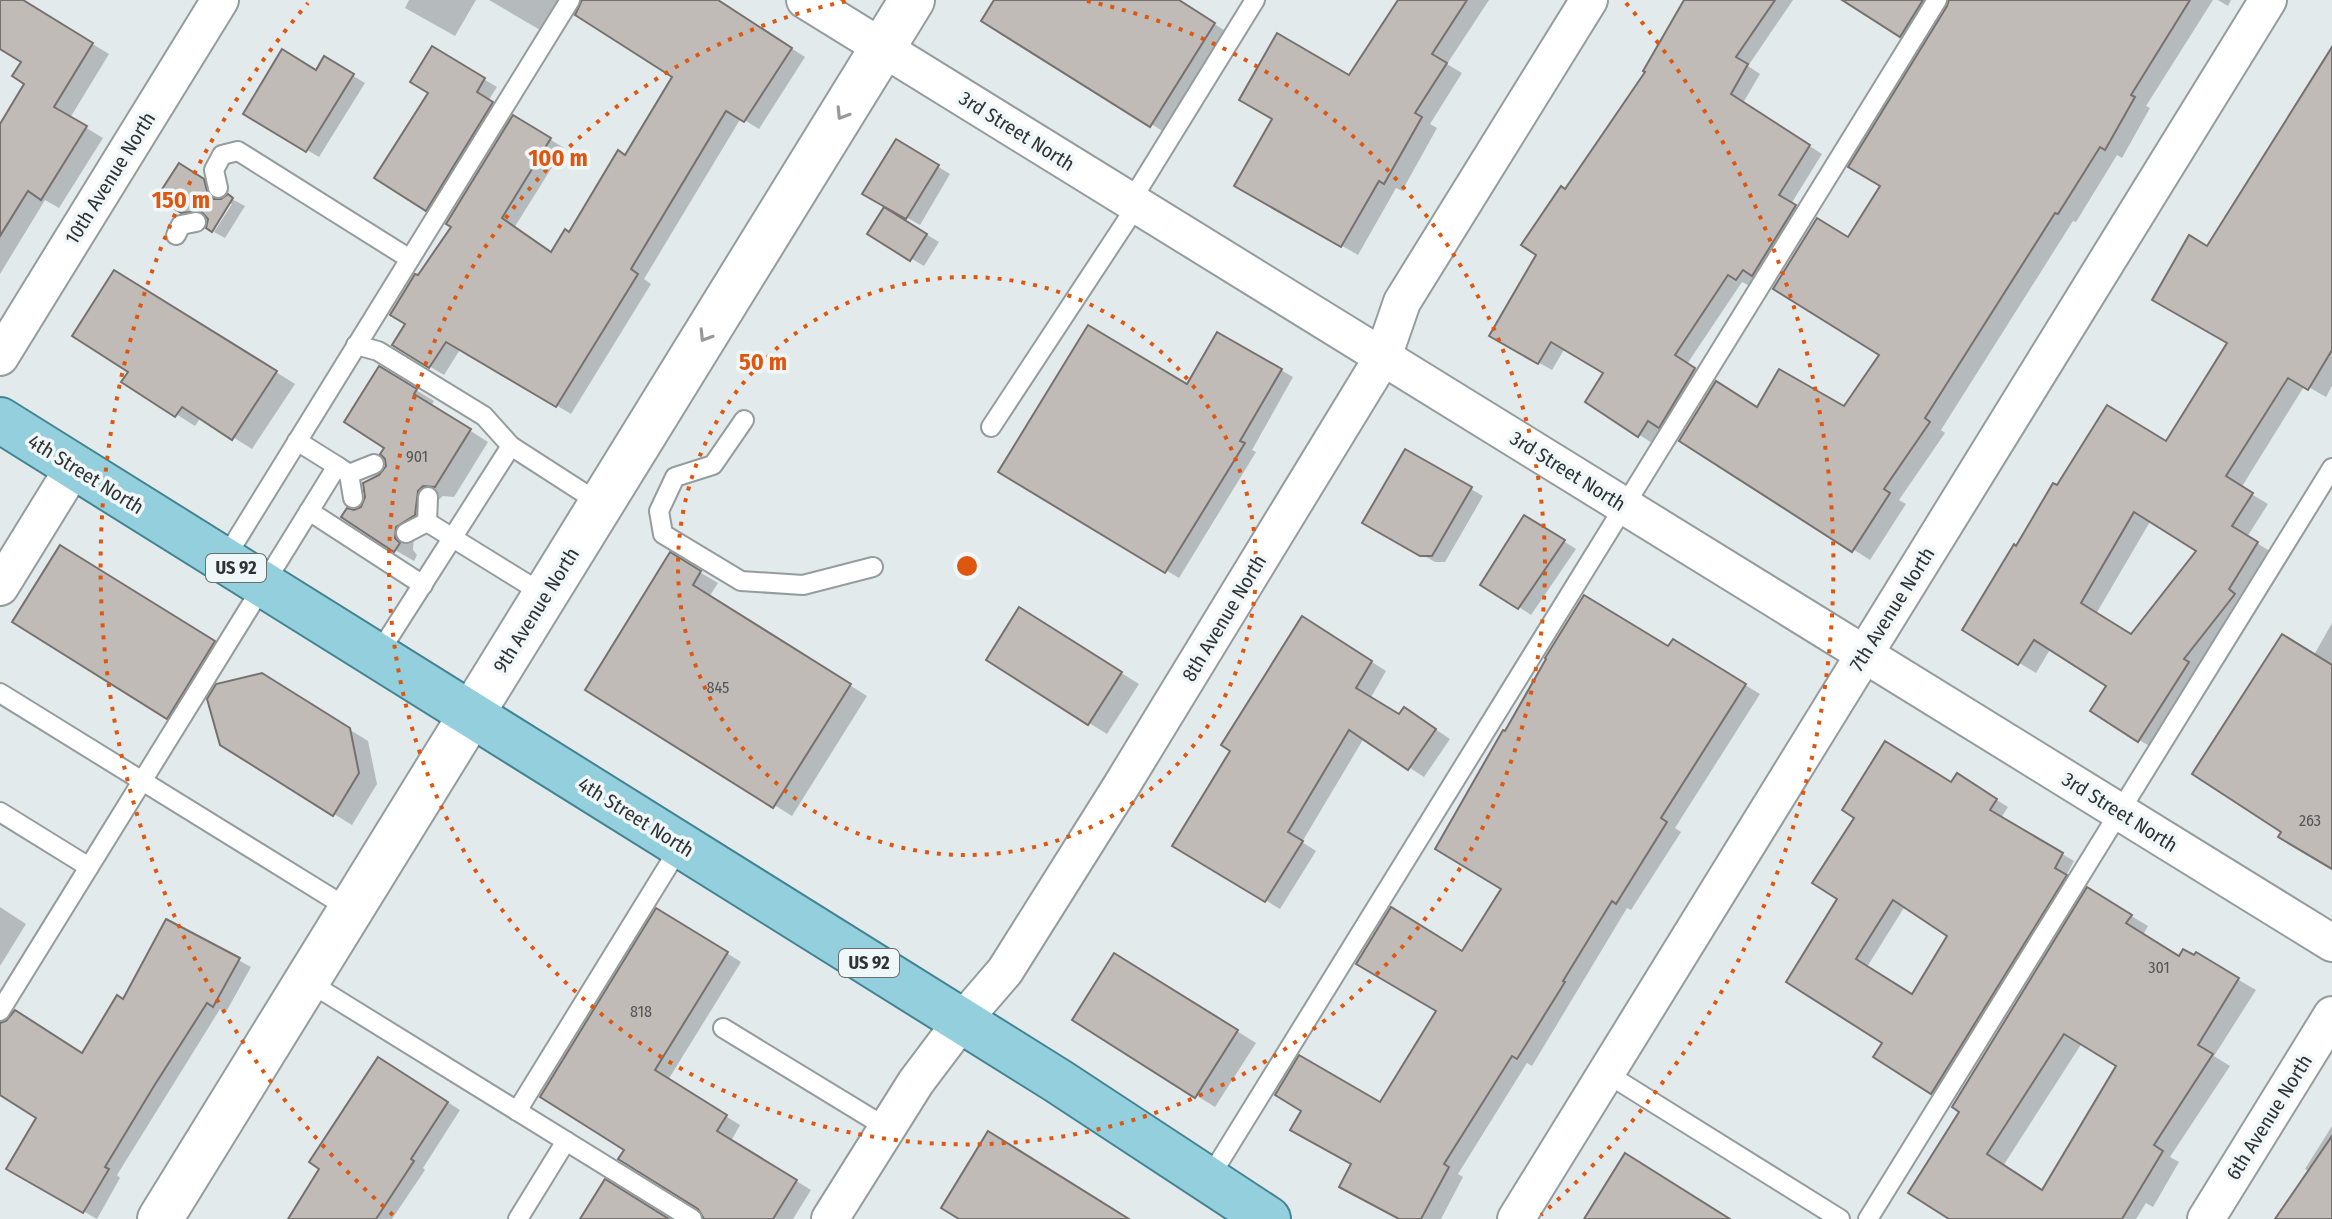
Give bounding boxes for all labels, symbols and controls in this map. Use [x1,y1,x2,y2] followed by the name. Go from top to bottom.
[955,86,1079,176] street label: 3rd Street North
[836,105,851,120] one-way arrow
[60,107,160,249] street label: 10th Avenue North
[528,144,588,172] text: 100 m
[152,186,210,214] text: 150 m
[700,327,715,342] one-way arrow
[739,348,787,376] text: 50 m
[1506,426,1630,516] street label: 3rd Street North
[24,429,148,519] street label: 4th Street North
[406,447,428,466] house number: 901
[488,543,584,677] street label: 9th Avenue North
[1844,543,1940,675] street label: 7th Avenue North
[1177,550,1271,686] street label: 8th Avenue North
[953,552,981,580] centre of rings
[206,554,266,582] road number: US 92
[707,678,729,697] house number: 845
[2058,767,2182,857] street label: 3rd Street North
[574,772,698,862] street label: 4th Street North
[2299,811,2321,830] house number: 263
[839,949,899,977] road number: US 92
[2148,958,2170,977] house number: 301
[630,1002,652,1021] house number: 818
[2221,1050,2317,1184] street label: 6th Avenue North

